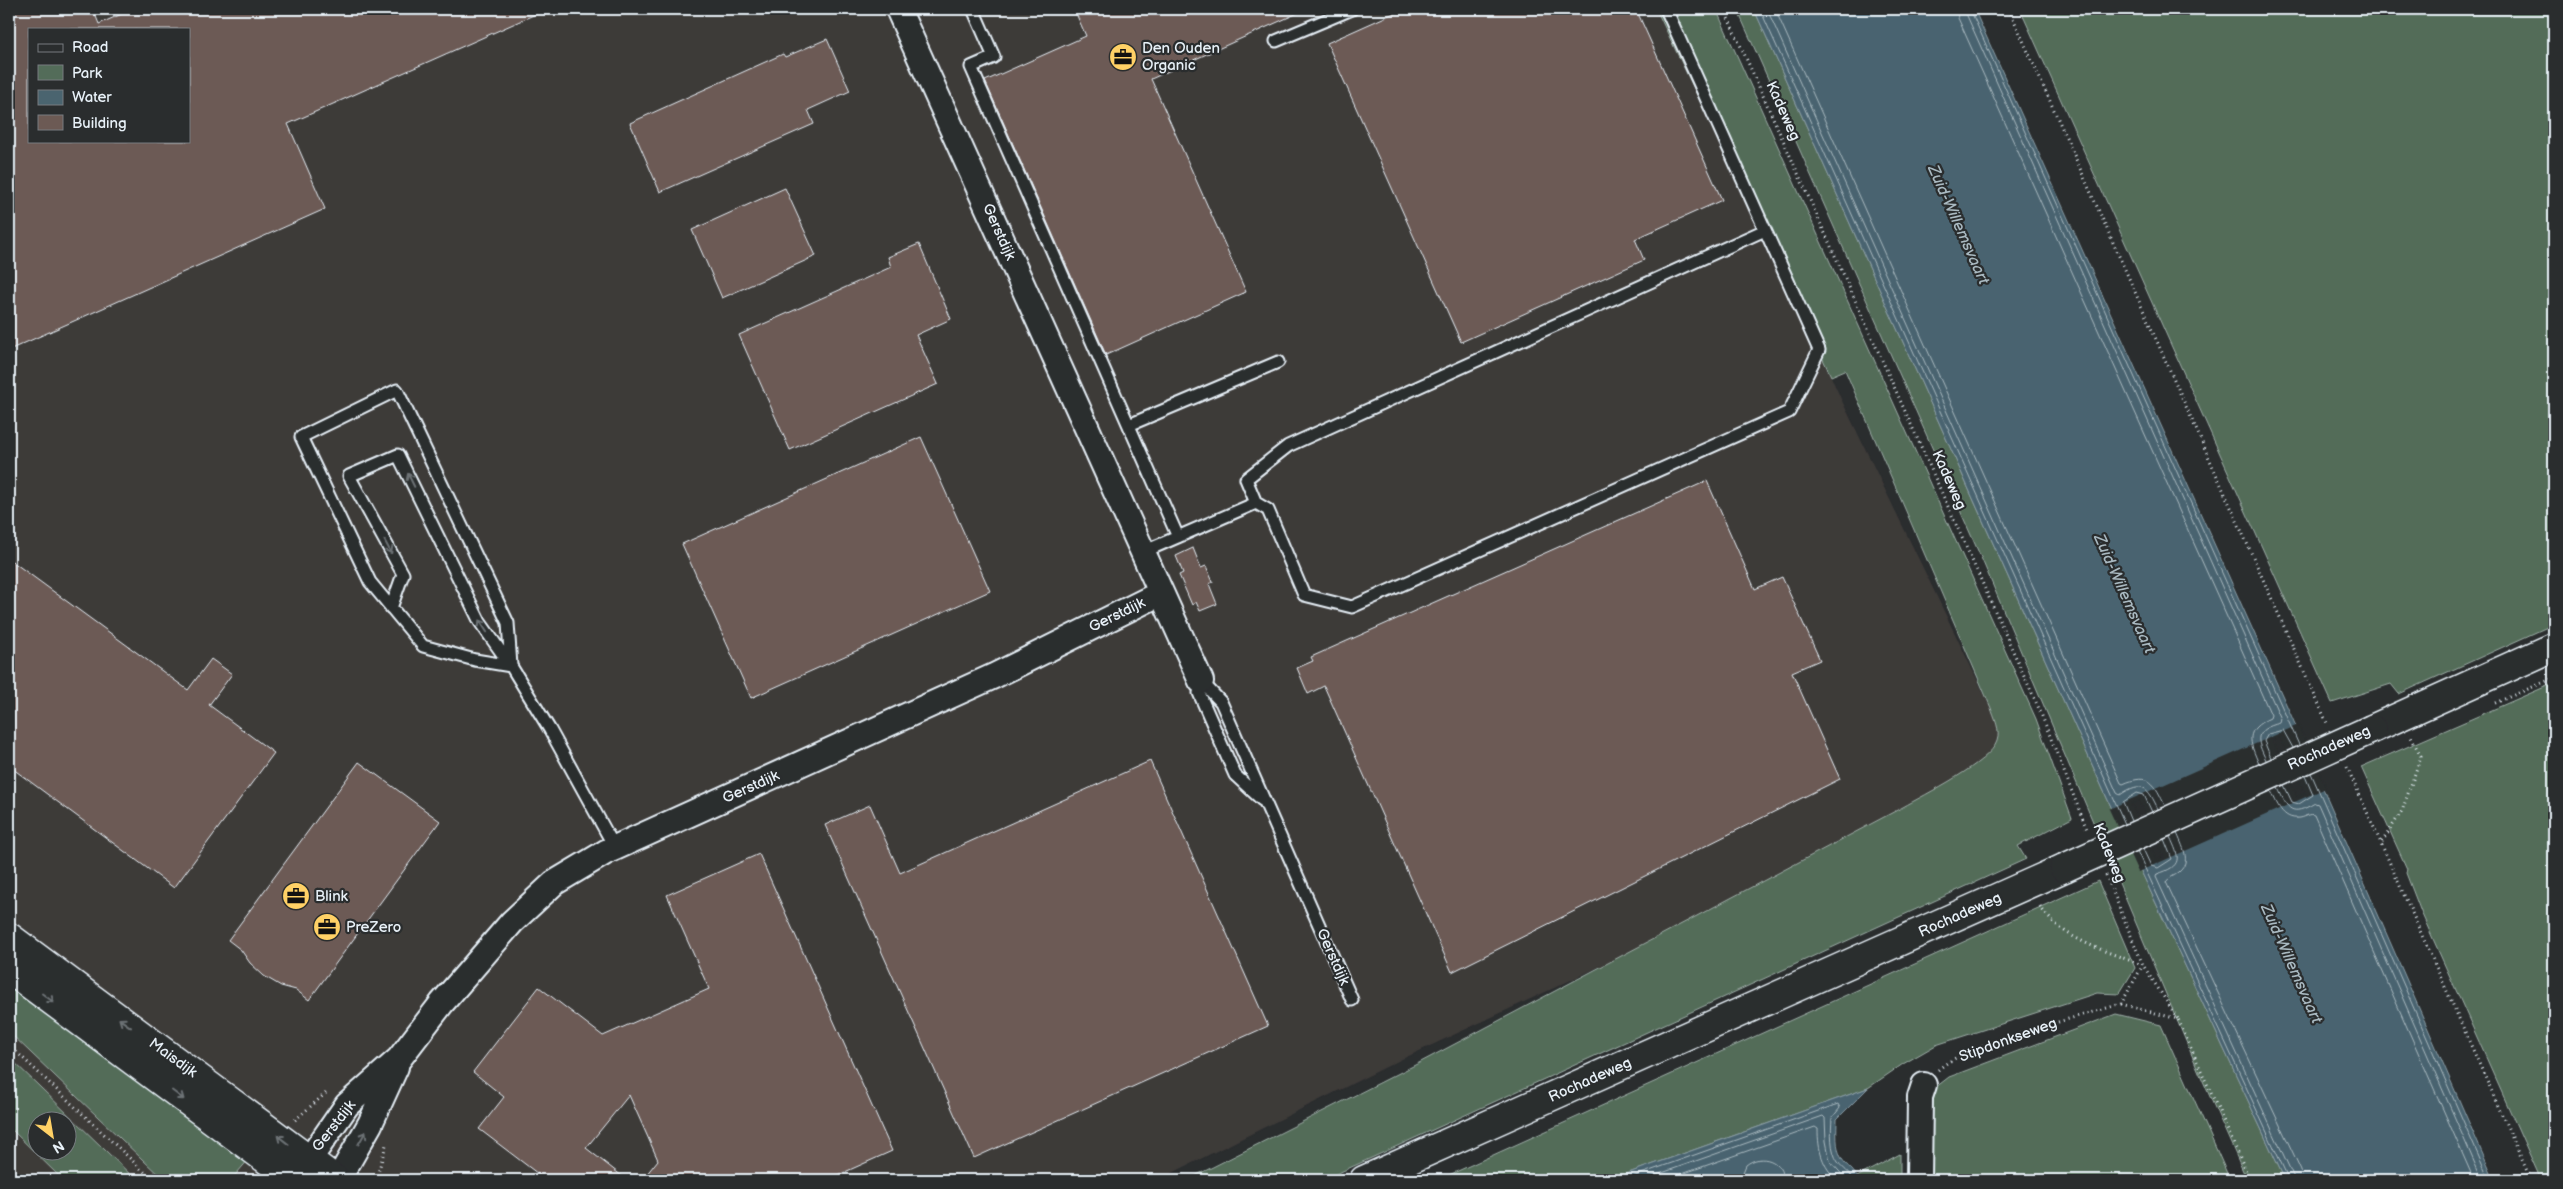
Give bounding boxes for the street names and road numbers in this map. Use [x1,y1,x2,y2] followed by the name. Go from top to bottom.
[1762,78,1804,144] street label: Kadeweg
[978,201,1020,264] street label: Gerstdijk
[1928,447,1970,513] street label: Kadeweg
[1086,593,1149,637] street label: Gerstdijk
[2285,721,2373,775] street label: Rochadeweg
[720,766,783,808] street label: Gerstdijk
[2088,820,2130,886] street label: Kadeweg
[1916,888,2004,942] street label: Rochadeweg
[1312,926,1354,989] street label: Gerstdijk
[1957,1014,2059,1066] street label: Stipdonkseweg
[145,1034,202,1082] street label: Maisdijk
[1546,1053,1634,1107] street label: Rochadeweg
[308,1096,360,1156] street label: Gerstdijk

